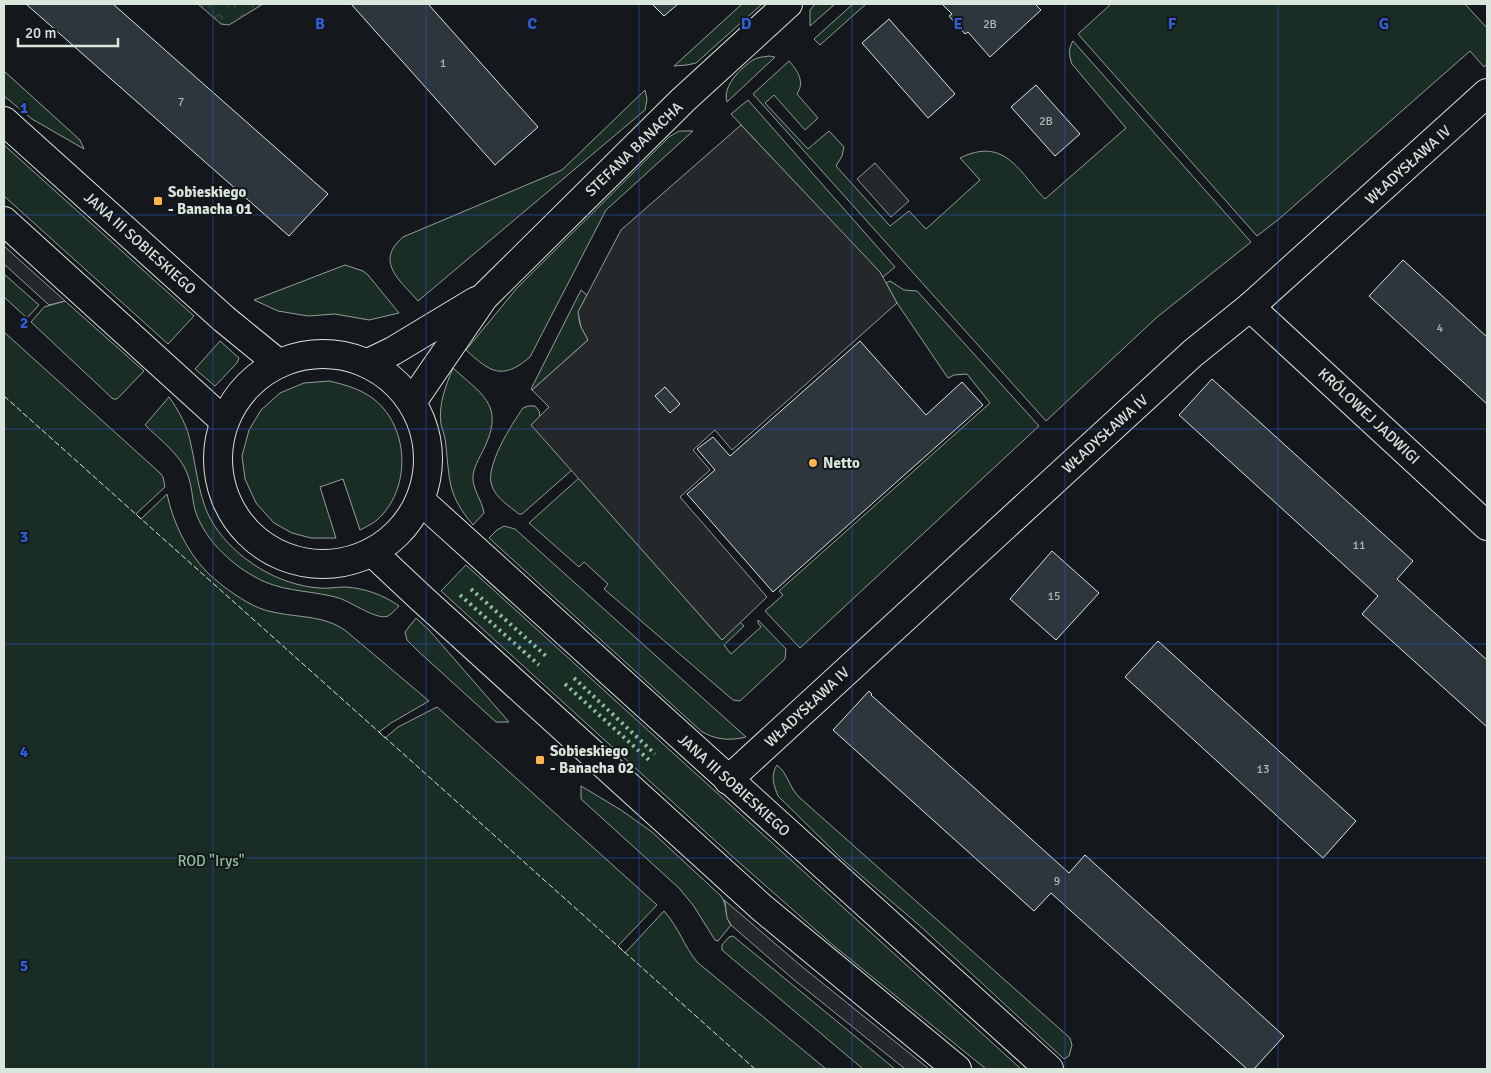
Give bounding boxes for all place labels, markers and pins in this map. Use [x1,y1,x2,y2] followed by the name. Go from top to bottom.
[168,183,252,218] place label: Sobieskiego - Banacha 01
[152,195,164,207] marker: Sobieskiego - Banacha 01
[823,454,860,472] place label: Netto
[807,457,819,469] marker: Netto
[550,742,634,777] place label: Sobieskiego - Banacha 02
[534,754,546,766] marker: Sobieskiego - Banacha 02

